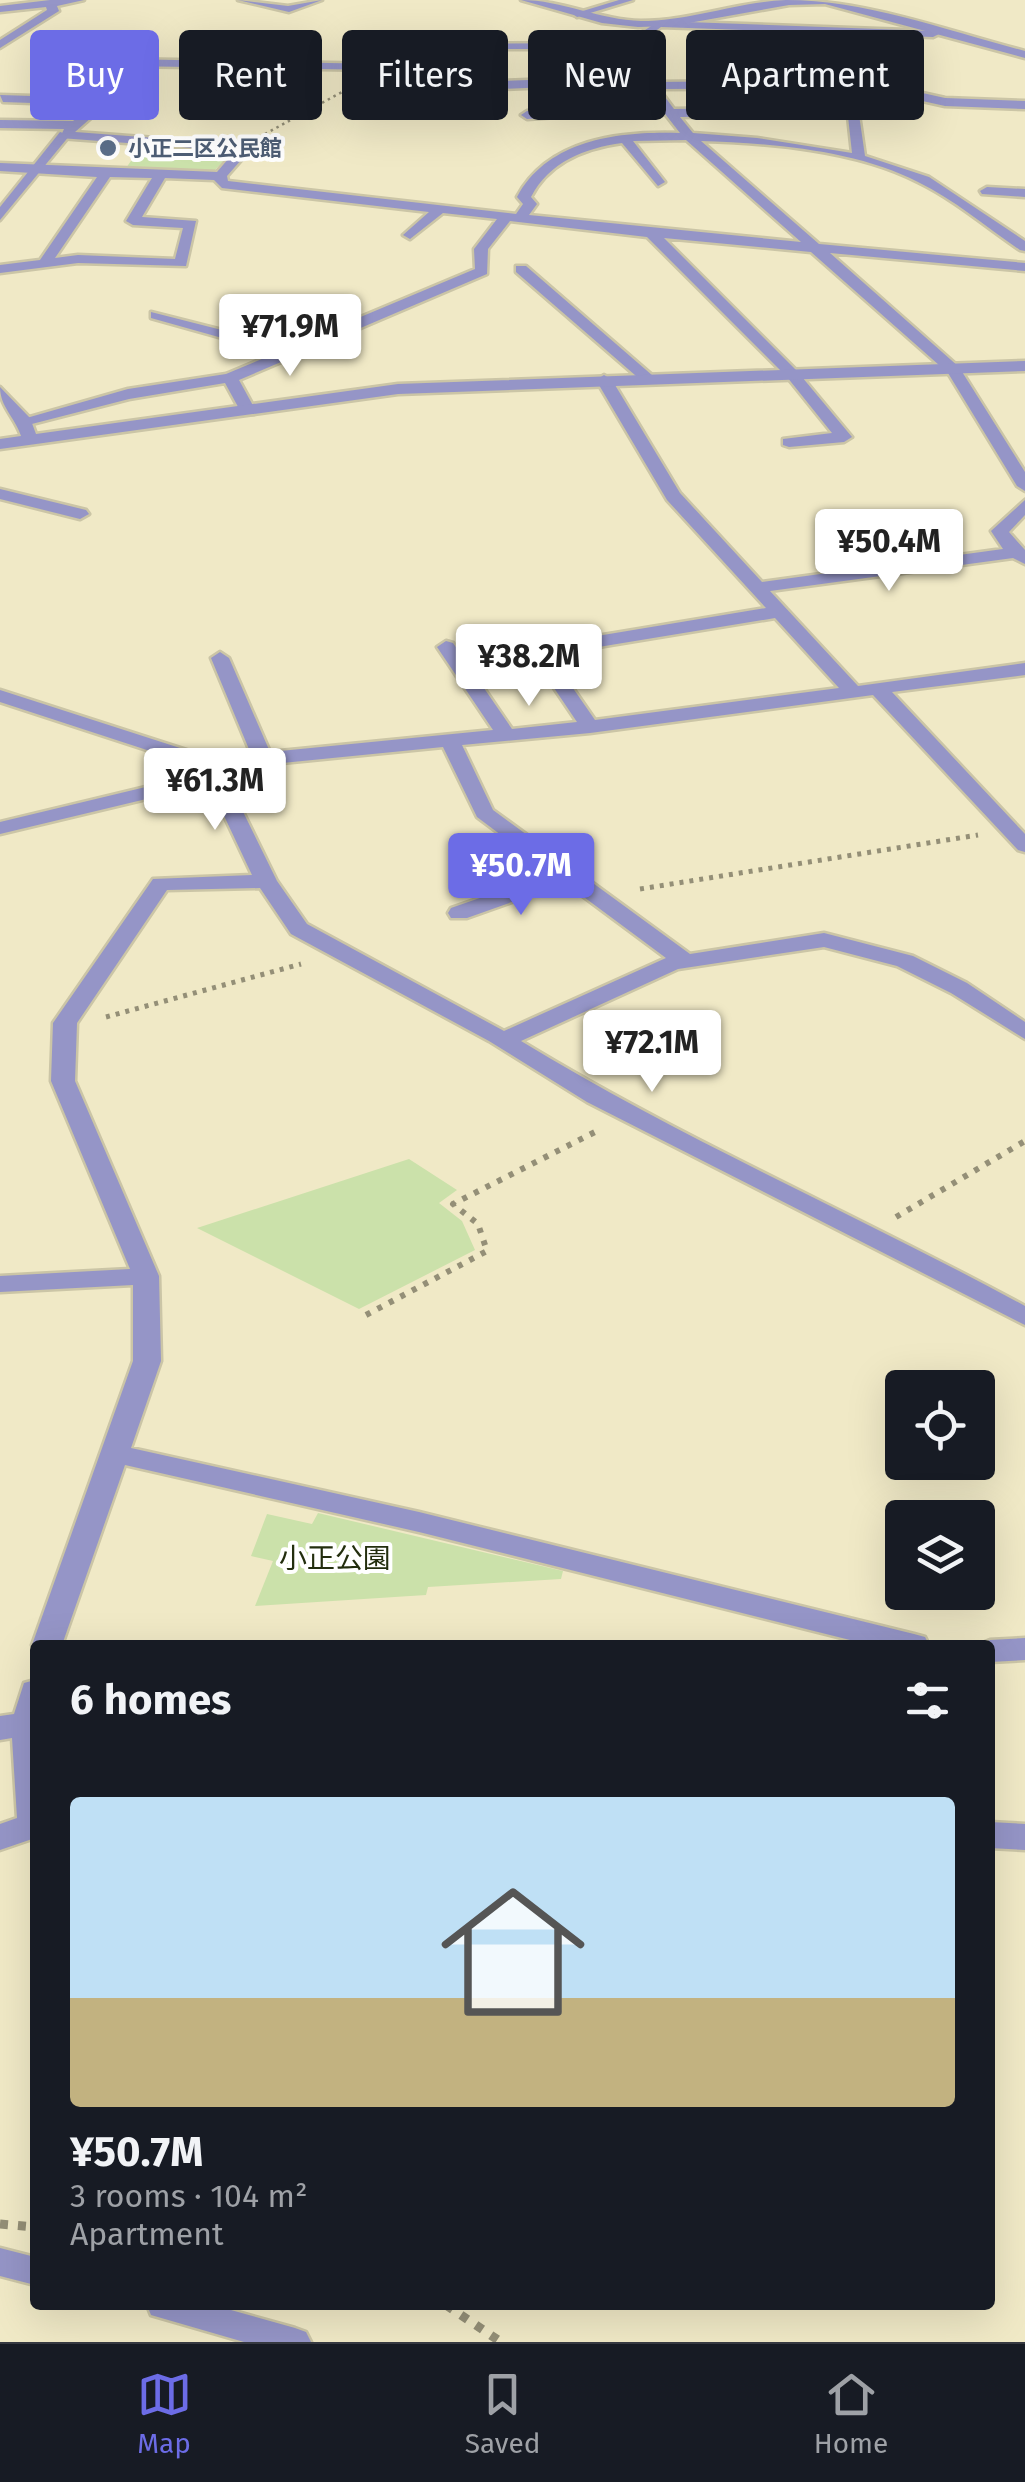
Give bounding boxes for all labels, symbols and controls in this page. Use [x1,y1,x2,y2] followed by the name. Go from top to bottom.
[30,30,159,120] chip: Buy
[179,30,322,120] chip: Rent
[342,30,508,120] chip: Filters
[528,30,666,120] chip: New
[686,30,924,120] chip: Apartment
[128,135,282,162] place label: 小正二区公民館
[97,137,119,159] marker: 小正二区公民館
[209,294,371,379] pin: ¥71.9M
[241,307,339,345] text: ¥71.9M
[808,509,970,594] pin: ¥50.4M
[837,522,941,560] text: ¥50.4M
[448,624,610,709] pin: ¥38.2M
[478,637,580,675] text: ¥38.2M
[134,748,296,833] pin: ¥61.3M
[166,761,264,799] text: ¥61.3M
[440,833,602,918] pin: ¥50.7M
[470,846,572,884] text: ¥50.7M
[571,1010,733,1095] pin: ¥72.1M
[605,1023,699,1061] text: ¥72.1M
[885,1370,995,1610] map controls
[885,1370,995,1480] button: locate
[885,1500,995,1610] button: layers
[279,1542,391,1575] park label: 小正公園
[900,1673,955,1728] icon: filters
[70,1675,231,1725] text: 6 homes
[423,1862,603,2042] icon: home
[70,2127,203,2177] text: ¥50.7M
[70,2177,308,2215] text: 3 rooms · 104 m²
[70,2215,224,2253] text: Apartment
[137,2367,192,2460] tab: Map
[465,2367,541,2460] tab: Saved
[814,2367,888,2460] tab: Home

